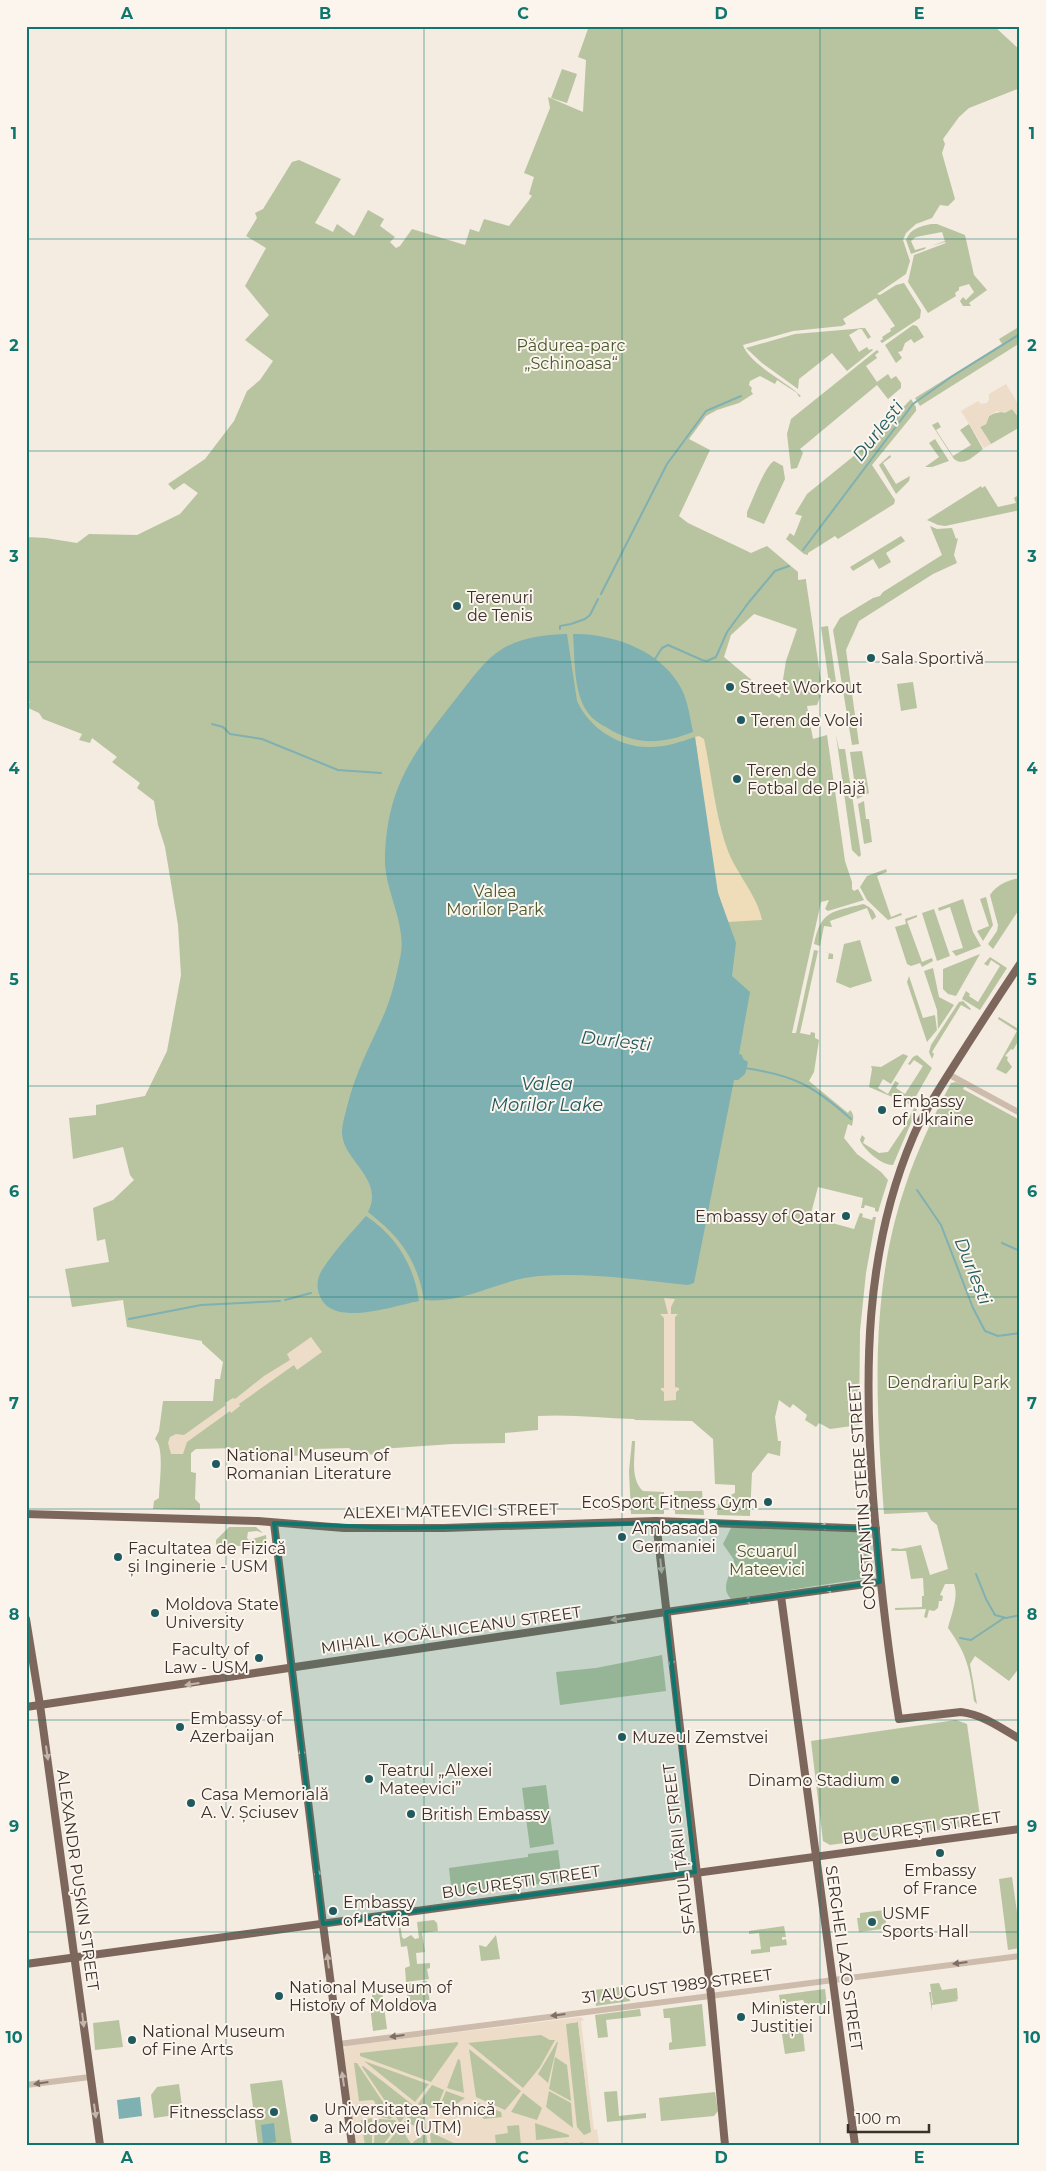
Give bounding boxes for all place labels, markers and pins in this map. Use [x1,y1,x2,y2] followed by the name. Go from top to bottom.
[467,588,533,625] place label: Terenuri de Tenis
[451,600,463,612] marker: Terenuri de Tenis
[881,649,984,668] place label: Sala Sportivă
[865,652,877,664] marker: Sala Sportivă
[740,678,863,697] place label: Street Workout
[724,681,736,693] marker: Street Workout
[751,711,863,730] place label: Teren de Volei
[735,714,747,726] marker: Teren de Volei
[747,761,866,798] place label: Teren de Fotbal de Plajă
[731,773,743,785] marker: Teren de Fotbal de Plajă
[892,1092,974,1129] place label: Embassy of Ukraine
[876,1104,888,1116] marker: Embassy of Ukraine
[695,1207,836,1226] place label: Embassy of Qatar
[840,1210,852,1222] marker: Embassy of Qatar
[226,1446,391,1483] place label: National Museum of Romanian Literature
[210,1458,222,1470] marker: National Museum of Romanian Literature
[581,1493,758,1512] place label: EcoSport Fitness Gym
[762,1496,774,1508] marker: EcoSport Fitness Gym
[632,1519,718,1556] place label: Ambasada Germaniei
[616,1531,628,1543] marker: Ambasada Germaniei
[128,1539,286,1577] place label: Facultatea de Fizică și Inginerie - USM
[112,1551,124,1563] marker: Facultatea de Fizică și Inginerie - USM
[165,1595,279,1632] place label: Moldova State University
[149,1607,161,1619] marker: Moldova State University
[164,1640,250,1677] place label: Faculty of Law - USM
[253,1652,265,1664] marker: Faculty of Law - USM
[190,1709,282,1746] place label: Embassy of Azerbaijan
[174,1721,186,1733] marker: Embassy of Azerbaijan
[632,1728,768,1747] place label: Muzeul Zemstvei
[616,1731,628,1743] marker: Muzeul Zemstvei
[379,1761,492,1798] place label: Teatrul „Alexei Mateevici”
[748,1771,885,1790] place label: Dinamo Stadium
[363,1773,375,1785] marker: Teatrul „Alexei Mateevici”
[889,1774,901,1786] marker: Dinamo Stadium
[201,1785,329,1823] place label: Casa Memorială A. V. Șciusev
[185,1797,197,1809] marker: Casa Memorială A. V. Șciusev
[421,1805,550,1824] place label: British Embassy
[405,1808,417,1820] marker: British Embassy
[934,1847,946,1859] marker: Embassy of France
[903,1861,977,1898] place label: Embassy of France
[343,1893,416,1930] place label: Embassy of Latvia
[882,1904,969,1941] place label: USMF Sports Hall
[327,1905,339,1917] marker: Embassy of Latvia
[866,1916,878,1928] marker: USMF Sports Hall
[289,1978,452,2015] place label: National Museum of History of Moldova
[273,1990,285,2002] marker: National Museum of History of Moldova
[750,1999,831,2037] place label: Ministerul Justiției
[735,2011,747,2023] marker: Ministerul Justiției
[142,2022,285,2059] place label: National Museum of Fine Arts
[126,2034,138,2046] marker: National Museum of Fine Arts
[324,2100,495,2137] place label: Universitatea Tehnică a Moldovei (UTM)
[169,2103,264,2122] place label: Fitnessclass
[268,2106,280,2118] marker: Fitnessclass
[308,2112,320,2124] marker: Universitatea Tehnică a Moldovei (UTM)

